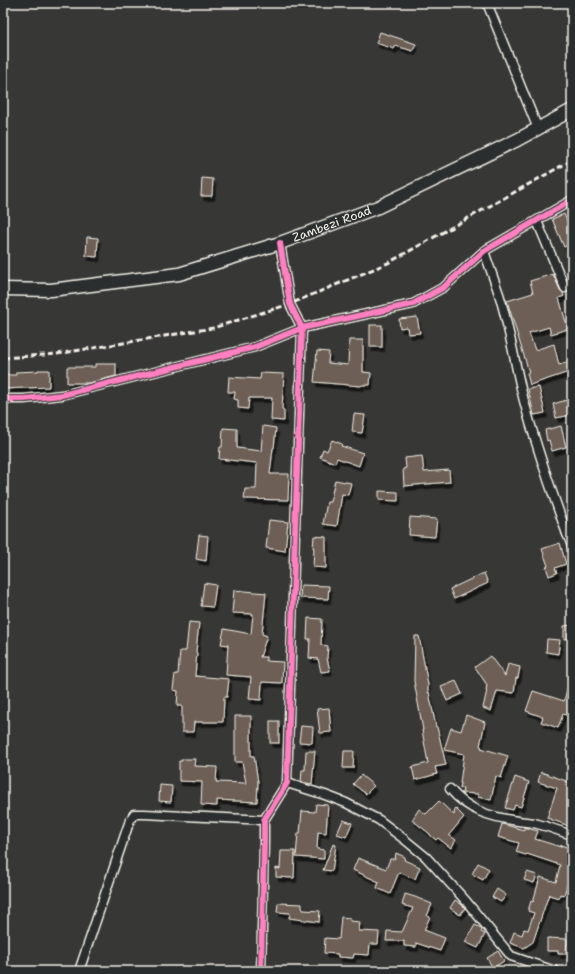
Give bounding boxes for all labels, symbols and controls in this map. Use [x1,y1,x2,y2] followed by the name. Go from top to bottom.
[290,202,374,246] street label: Zambezi Road

